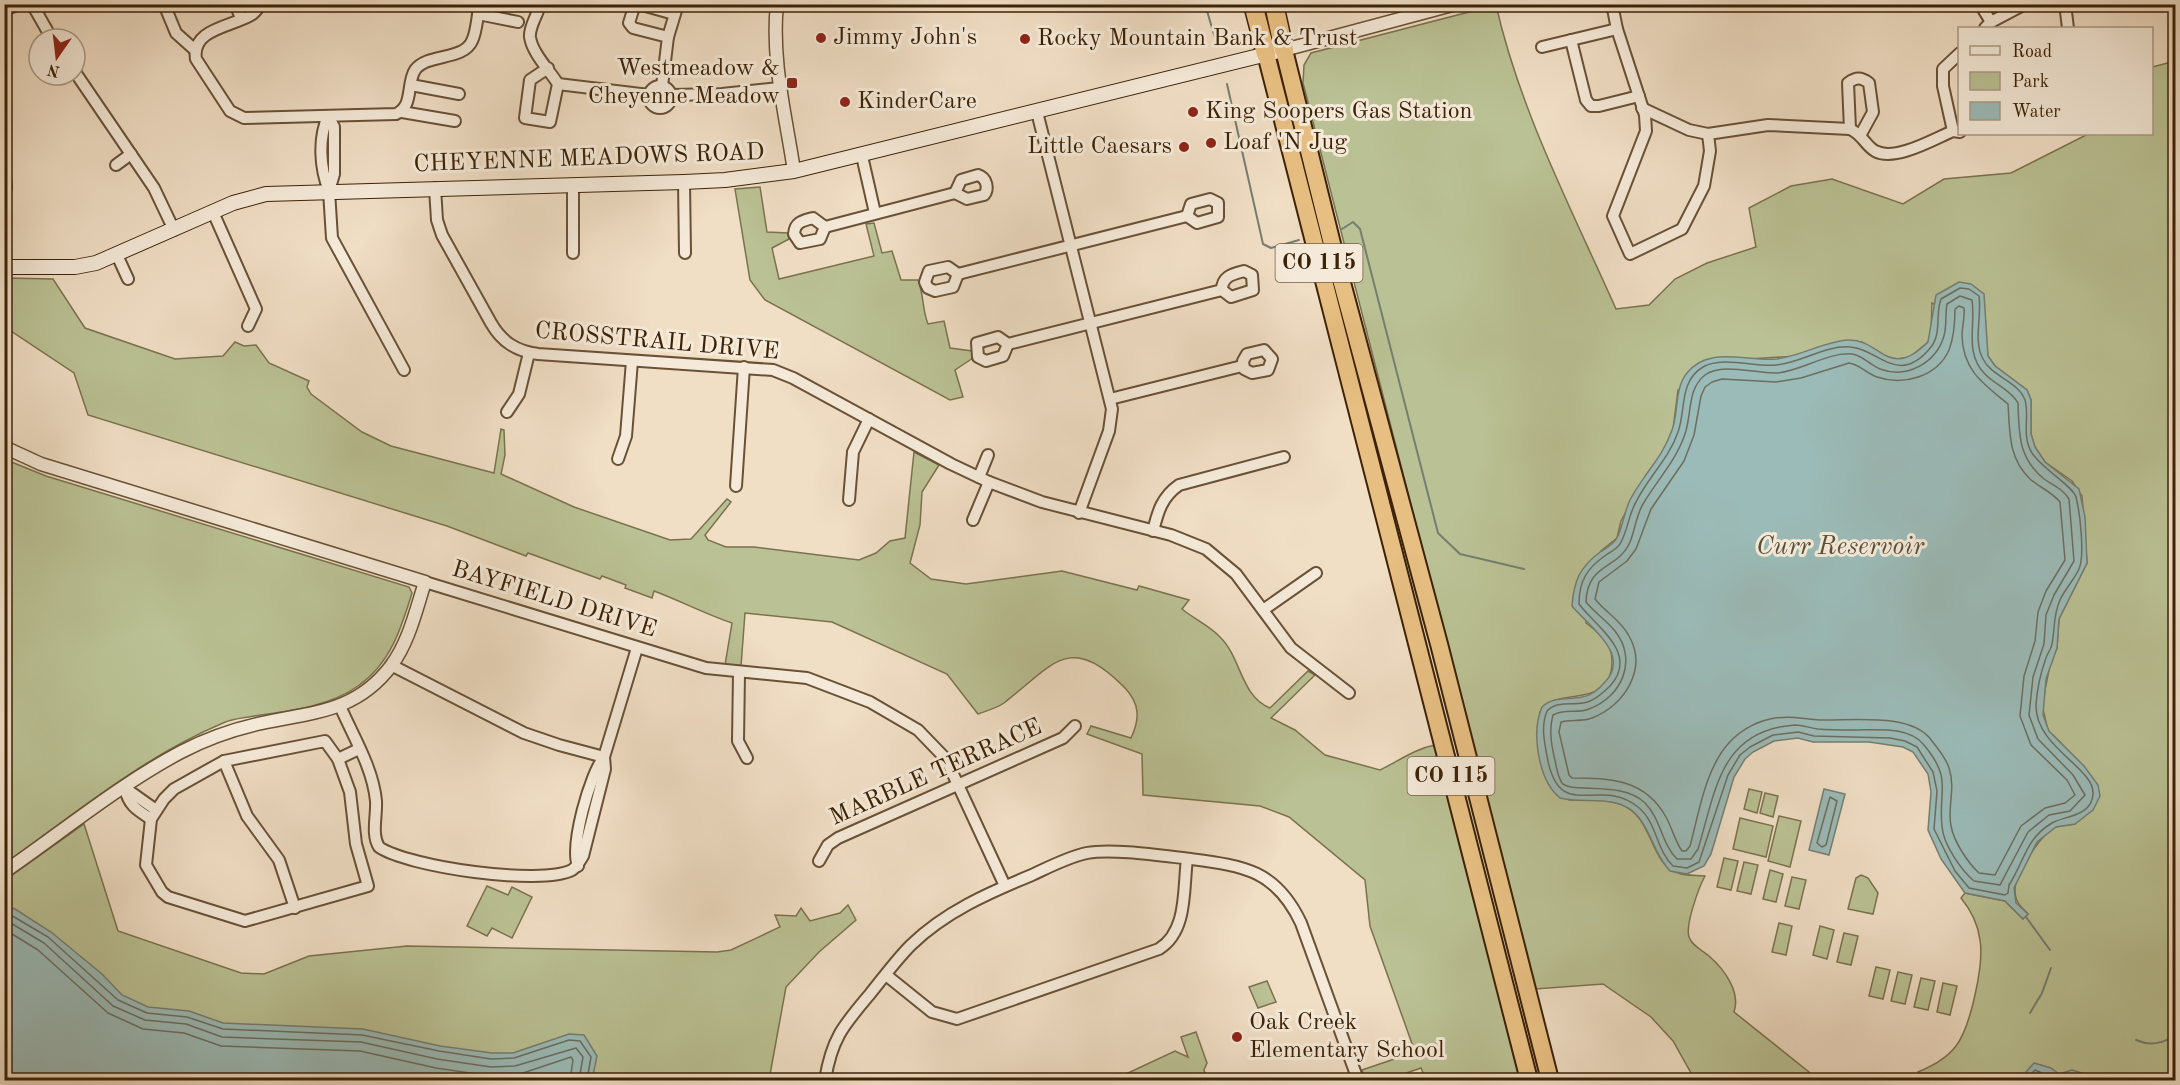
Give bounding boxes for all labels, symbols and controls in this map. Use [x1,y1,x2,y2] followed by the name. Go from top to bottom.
[833,26,977,50] place label: Jimmy John's
[27,27,87,87] north arrow
[1037,27,1357,51] place label: Rocky Mountain Bank & Trust
[1958,27,2153,135] legend
[814,31,828,45] marker: Jimmy John's
[1018,32,1032,46] marker: Rocky Mountain Bank & Trust
[2012,43,2052,61] text: Road
[588,57,780,109] place label: Westmeadow & Cheyenne Meadow
[45,60,62,79] text: N
[2012,73,2049,91] text: Park
[785,76,799,90] marker: Westmeadow & Cheyenne Meadow
[857,90,977,114] place label: KinderCare
[838,95,852,109] marker: KinderCare
[1205,100,1473,124] place label: King Soopers Gas Station
[2012,103,2061,121] text: Water
[1186,105,1200,119] marker: King Soopers Gas Station
[1223,131,1347,155] place label: Loaf 'N Jug
[1027,135,1172,159] place label: Little Caesars
[1204,136,1218,150] marker: Loaf 'N Jug
[1177,140,1191,154] marker: Little Caesars
[413,141,765,177] street label: CHEYENNE MEADOWS ROAD
[1276,244,1362,282] road number: CO 115
[534,319,780,365] street label: CROSSTRAIL DRIVE
[1756,534,1925,560] water label: Curr Reservoir
[449,557,659,643] street label: BAYFIELD DRIVE
[826,715,1046,831] street label: MARBLE TERRACE
[1408,757,1494,795] road number: CO 115
[1249,1011,1444,1063] place label: Oak Creek Elementary School
[1230,1030,1244,1044] marker: Oak Creek Elementary School

